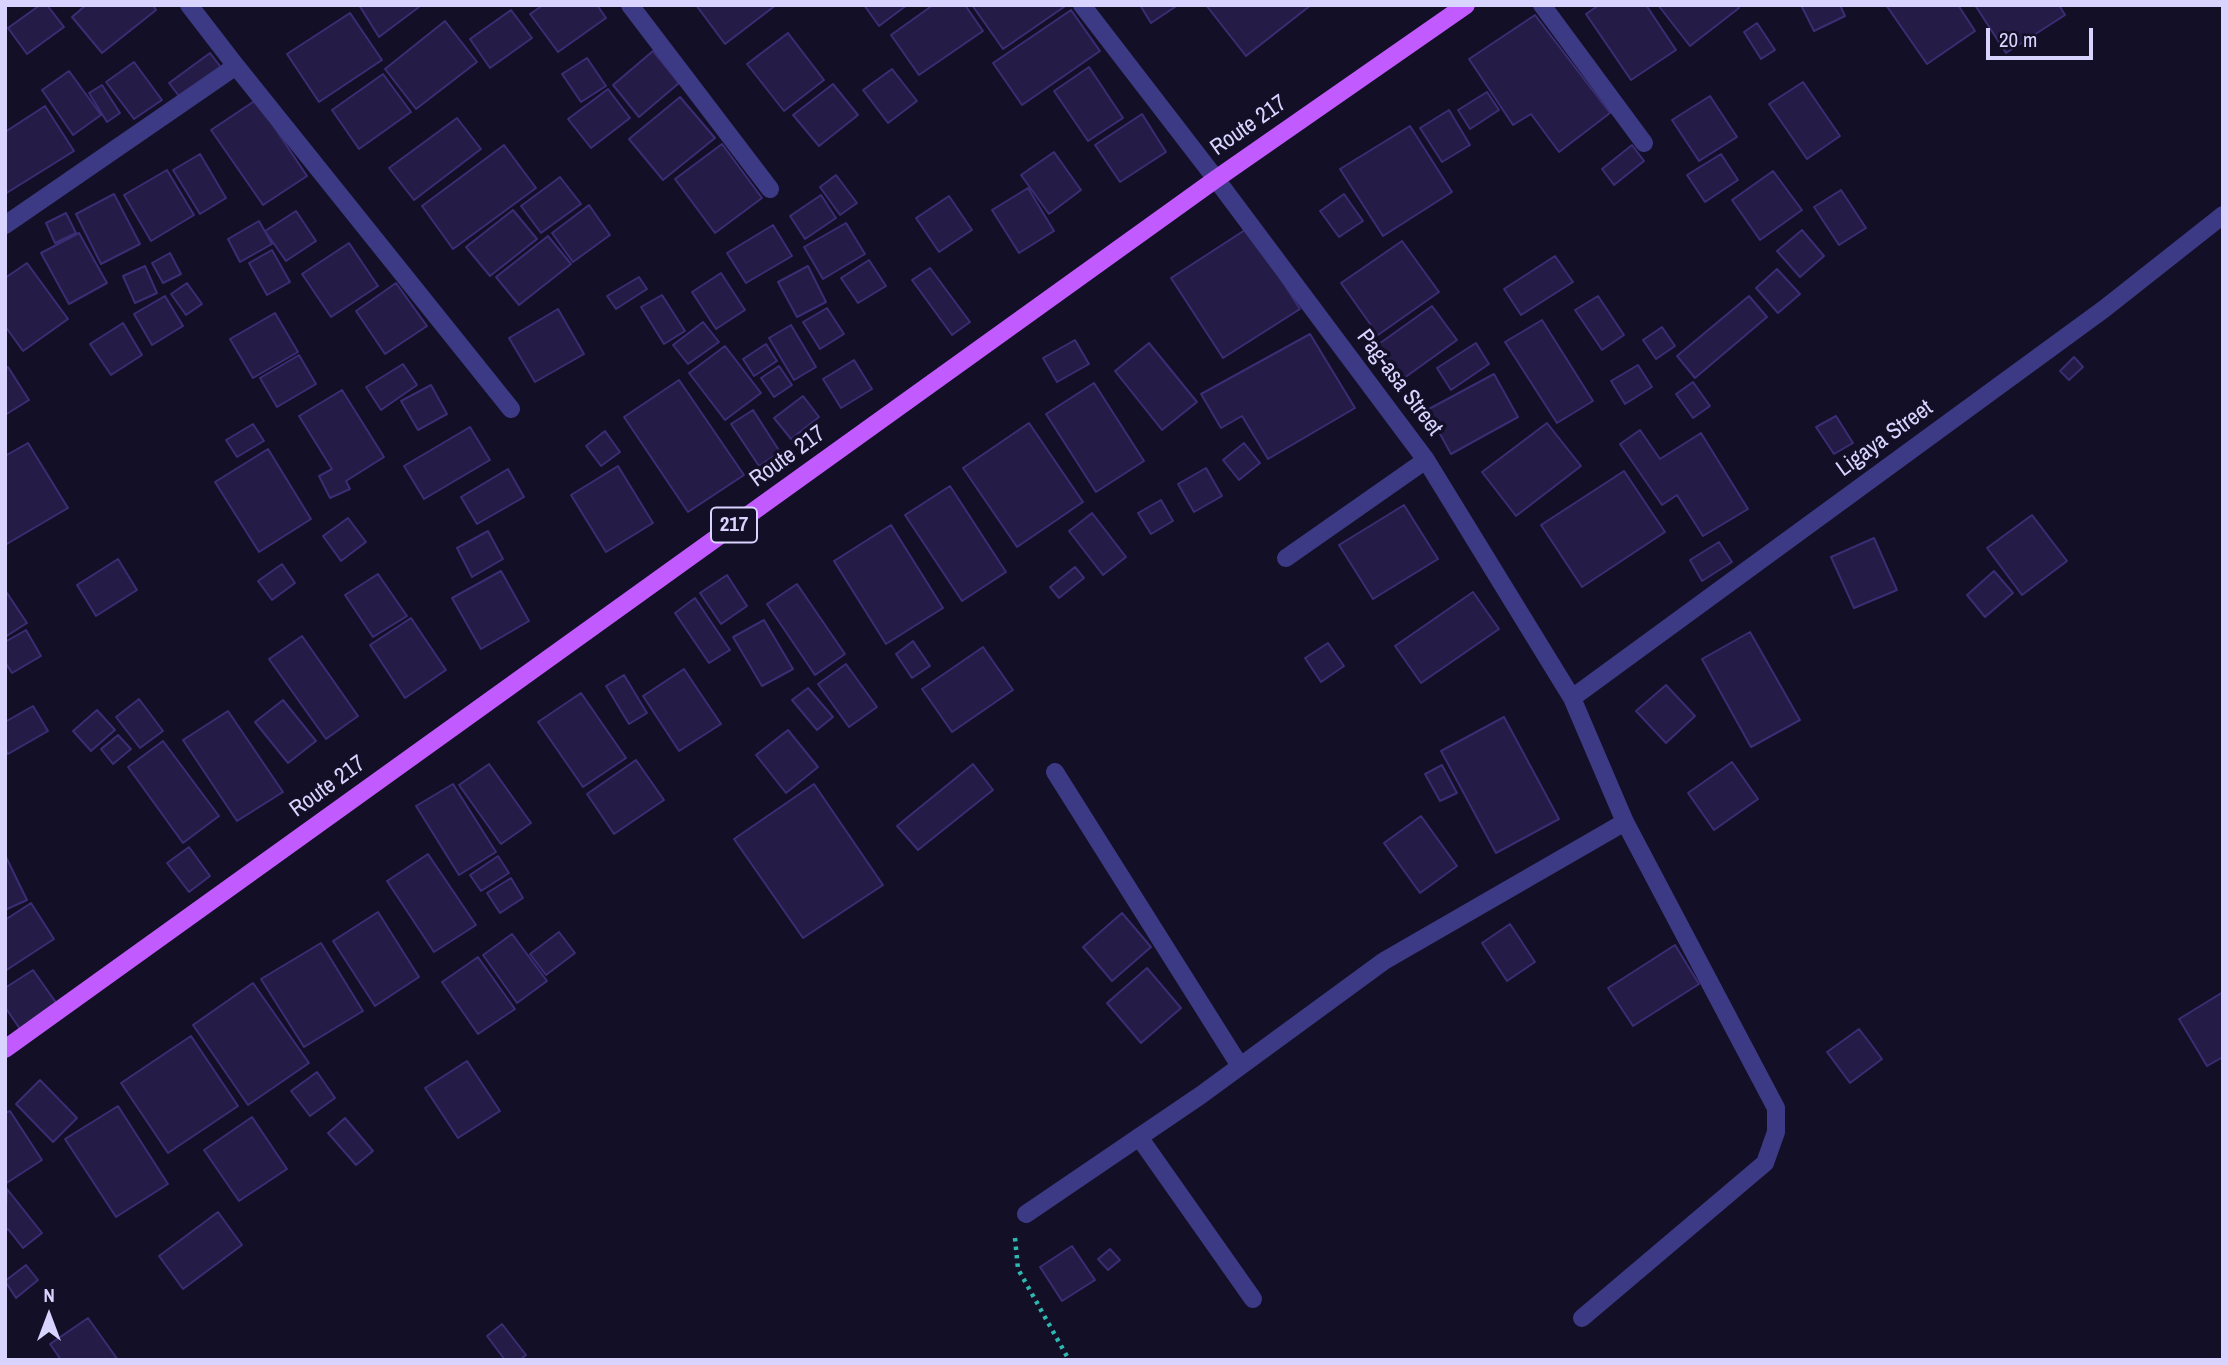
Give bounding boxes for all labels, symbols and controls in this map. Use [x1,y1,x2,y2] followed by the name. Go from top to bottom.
[1990,14,2097,58] scale bar
[1999,25,2037,54] text: 20 m
[1205,90,1293,162] street label: Route 217
[1350,324,1448,442] street label: Pag-asa Street
[1832,395,1938,483] street label: Ligaya Street
[745,420,831,494] street label: Route 217
[711,508,757,542] road number: 217
[285,750,371,824] street label: Route 217
[14,1281,84,1351] north arrow
[43,1282,55,1308] text: N

